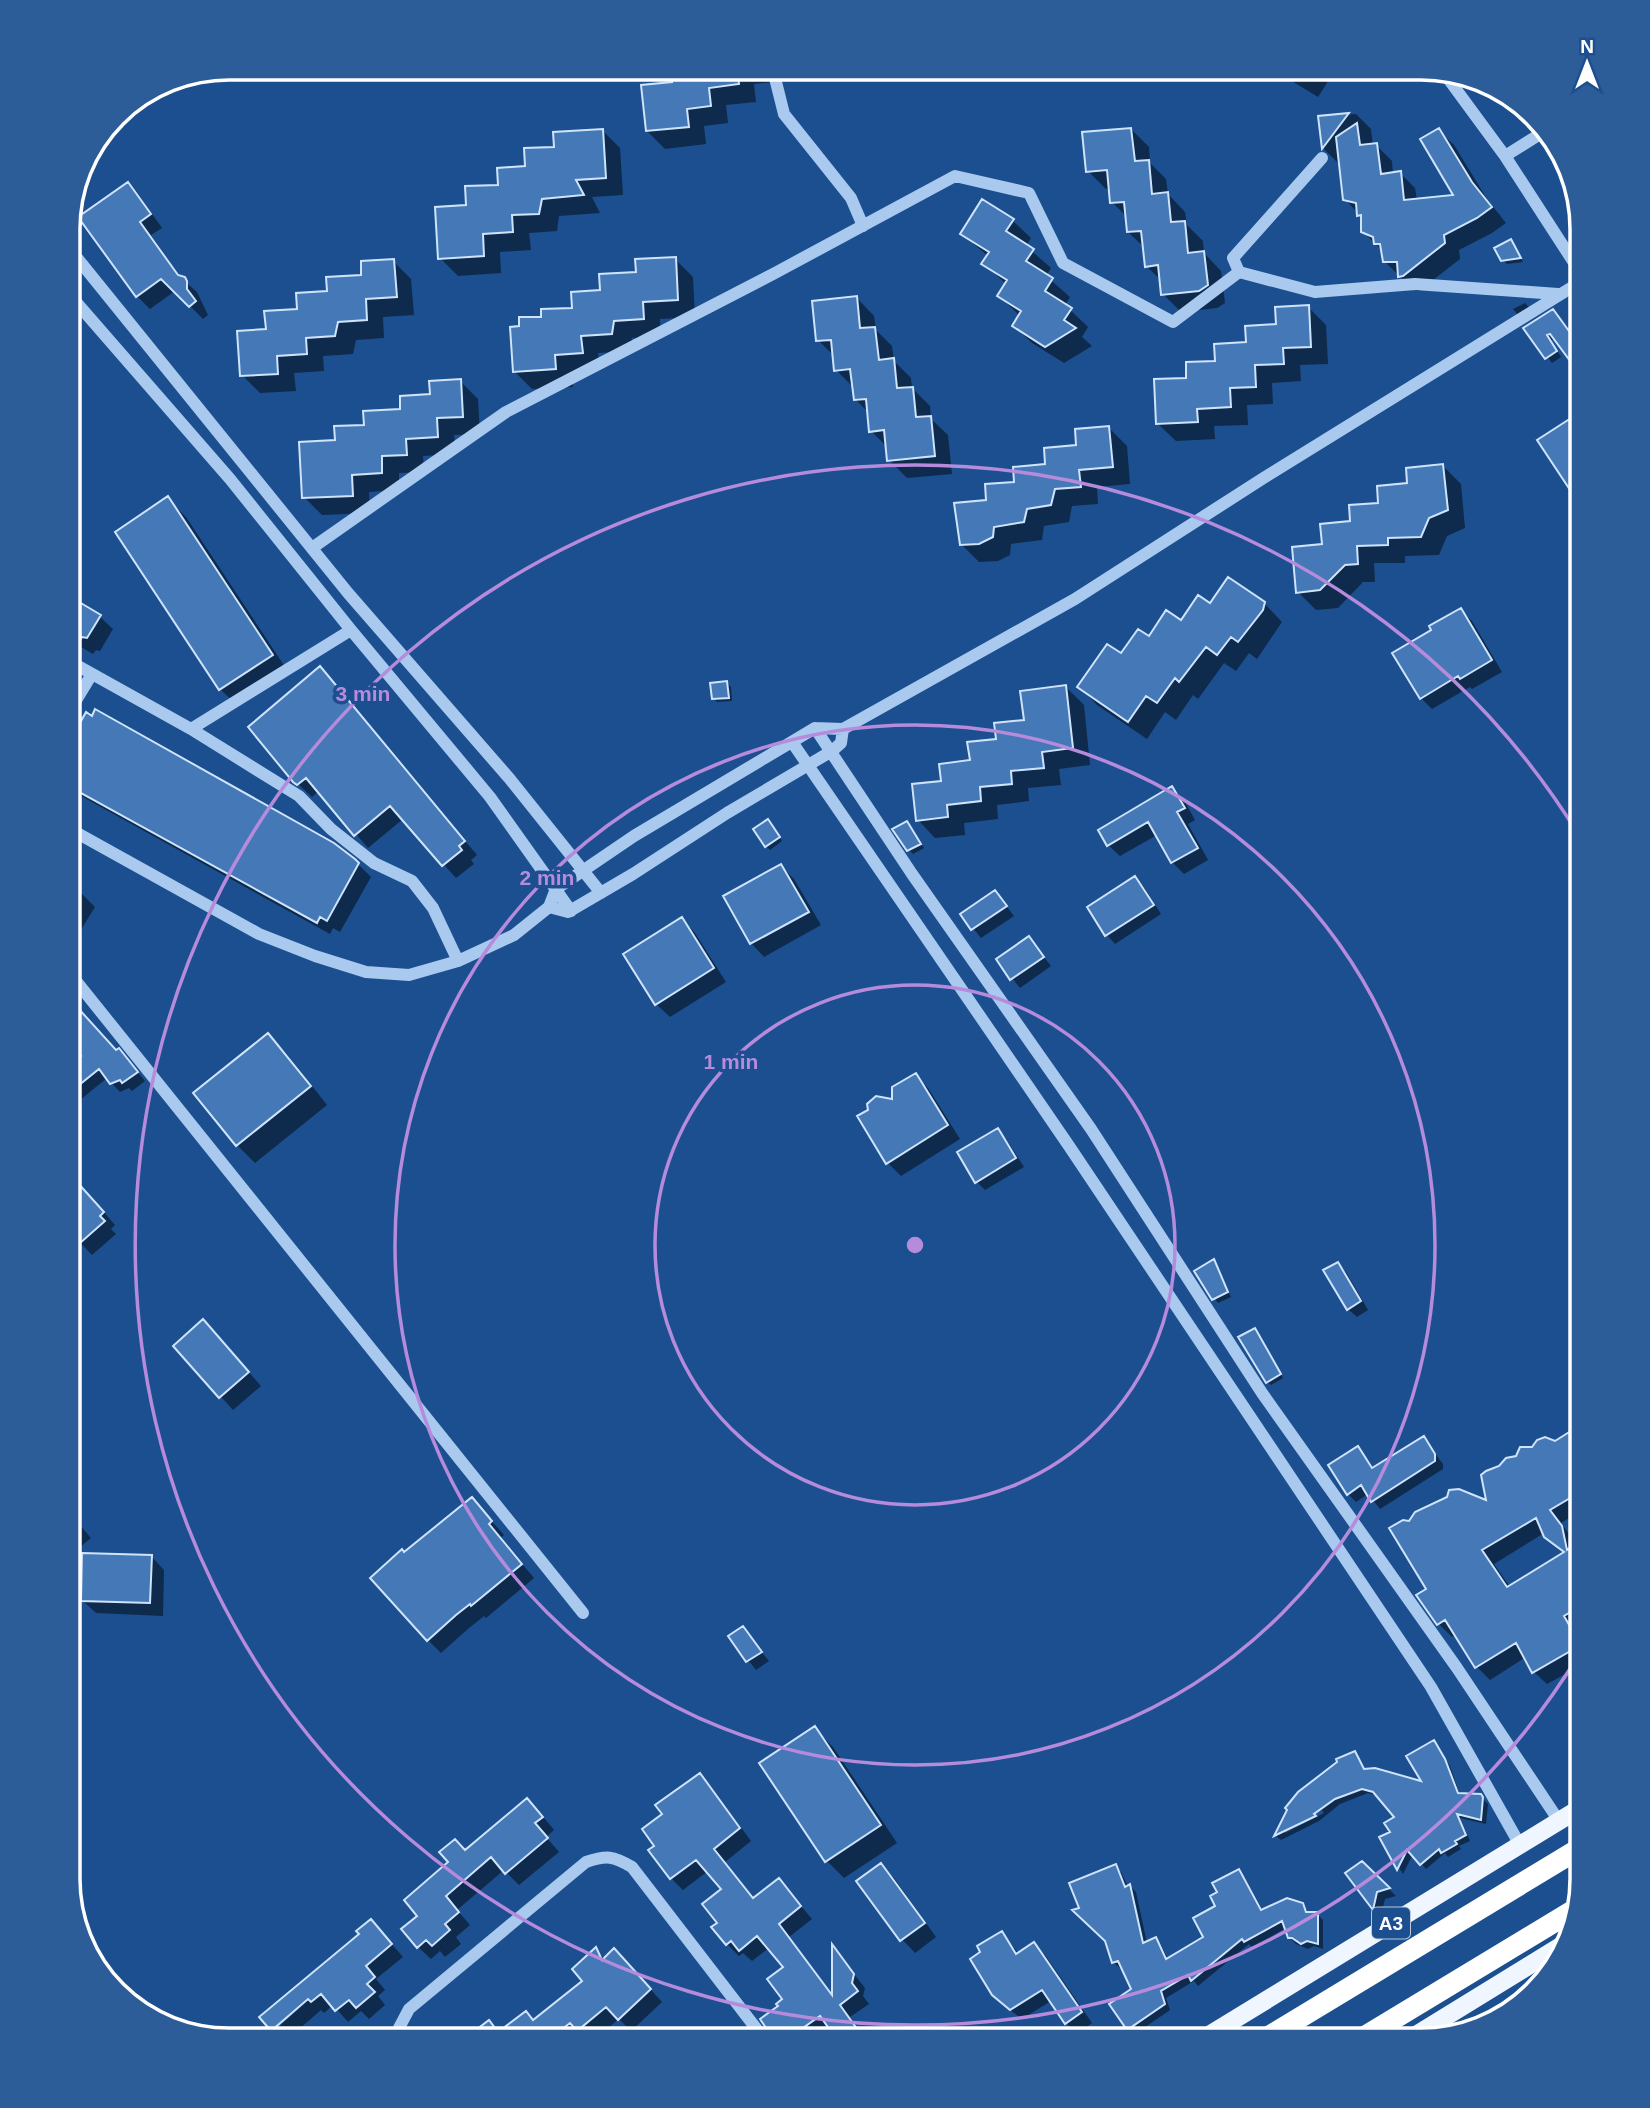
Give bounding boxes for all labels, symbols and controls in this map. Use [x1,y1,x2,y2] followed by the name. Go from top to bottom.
[1552,28,1622,98] north arrow
[1580,36,1594,57] text: N
[336,682,390,705] text: 3 min
[520,866,574,889] text: 2 min
[704,1050,758,1073] text: 1 min
[903,1233,927,1257] centre of rings
[1372,1908,1410,1938] road number: A3

